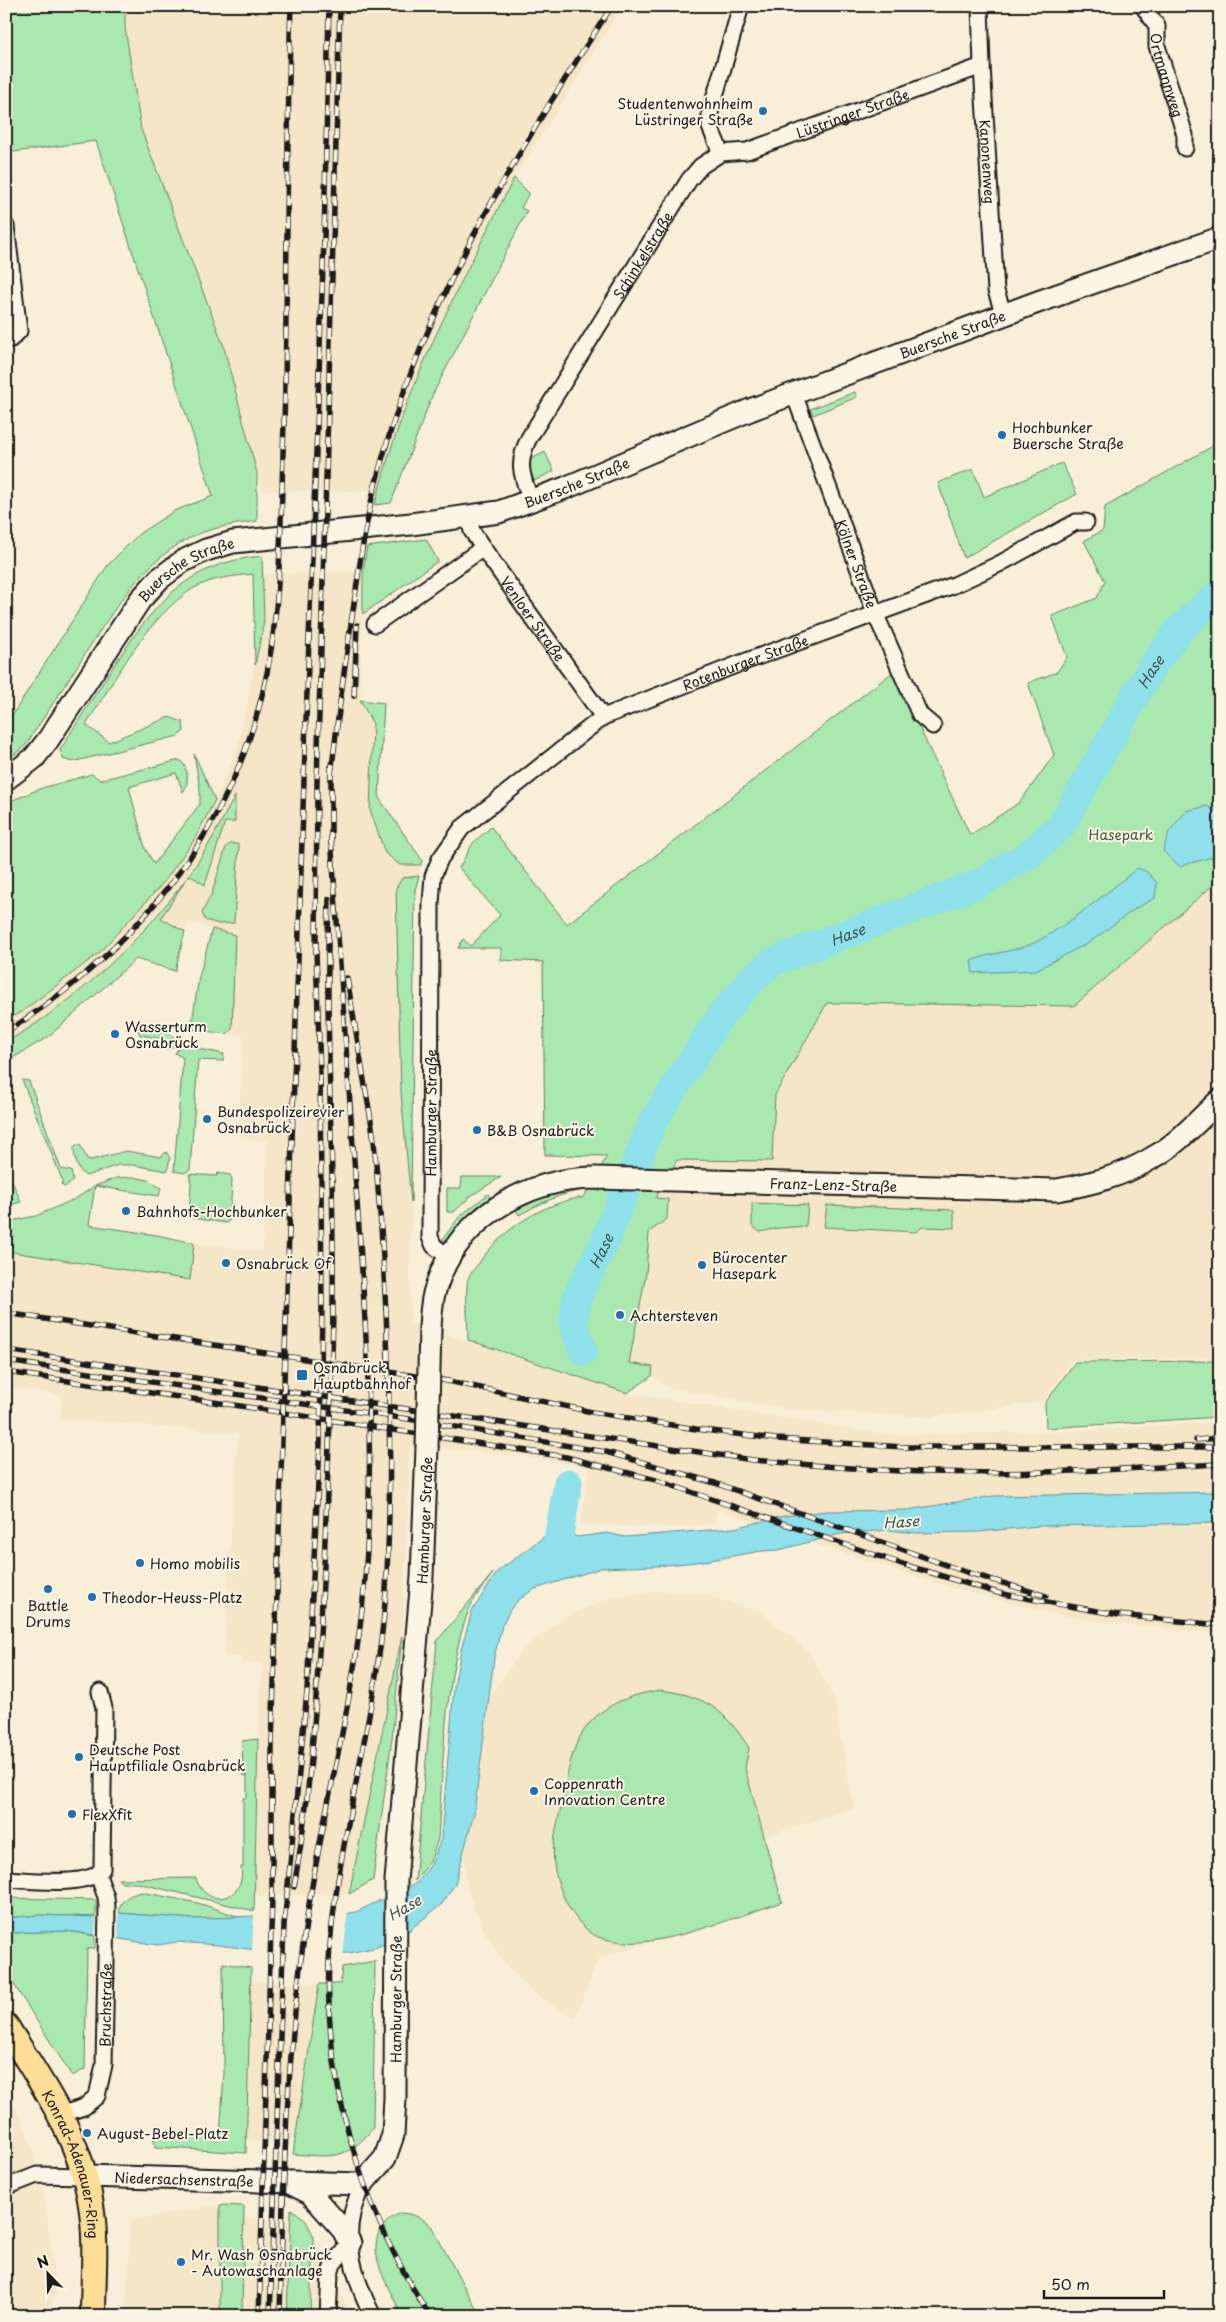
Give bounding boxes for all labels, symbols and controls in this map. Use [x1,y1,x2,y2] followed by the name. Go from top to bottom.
[1146,33,1189,120] street label: Ortmannweg
[793,83,912,143] street label: Lüstringer Straße
[617,93,753,130] place label: Studentenwohnheim Lüstringer Straße
[757,105,769,117] marker: Studentenwohnheim Lüstringer Straße
[975,119,1001,205] street label: Kanonenweg
[607,207,678,303] street label: Schinkelstraße
[896,305,1008,364] street label: Buersche Straße
[1012,417,1124,454] place label: Hochbunker Buersche Straße
[996,429,1008,441] marker: Hochbunker Buersche Straße
[521,452,632,513] street label: Buersche Straße
[831,517,883,611] street label: Kölner Straße
[133,532,237,606] street label: Buersche Straße
[495,572,571,665] street label: Venloer Straße
[679,629,811,696] street label: Rotenburger Straße
[1130,649,1170,692] water label: Hase
[1089,824,1154,845] park label: Hasepark
[826,916,869,951] water label: Hase
[125,1016,207,1053] place label: Wasserturm Osnabrück
[109,1028,121,1040] marker: Wasserturm Osnabrück
[420,1049,441,1177] street label: Hamburger Straße
[217,1101,345,1138] place label: Bundespolizeirevier Osnabrück
[201,1113,213,1125] marker: Bundespolizeirevier Osnabrück
[487,1120,595,1141] place label: B&B Osnabrück
[471,1124,483,1136] marker: B&B Osnabrück
[769,1172,897,1196] street label: Franz-Lenz-Straße
[136,1201,287,1222] place label: Bahnhofs-Hochbunker
[120,1205,132,1217] marker: Bahnhofs-Hochbunker
[582,1229,619,1272] water label: Hase
[712,1247,788,1284] place label: Bürocenter Hasepark
[236,1253,332,1274] place label: Osnabrück Of
[220,1257,232,1269] marker: Osnabrück Of
[696,1259,708,1271] marker: Bürocenter Hasepark
[630,1305,718,1326] place label: Achtersteven
[614,1309,626,1321] marker: Achtersteven
[313,1357,412,1394] place label: Osnabrück Hauptbahnhof
[295,1368,309,1382] marker: Osnabrück Hauptbahnhof
[411,1456,437,1585] street label: Hamburger Straße
[882,1508,921,1534] water label: Hase
[150,1553,240,1574] place label: Homo mobilis
[134,1557,146,1569] marker: Homo mobilis
[42,1583,54,1595] marker: Battle Drums
[102,1587,242,1608] place label: Theodor-Heuss-Platz
[86,1591,98,1603] marker: Theodor-Heuss-Platz
[25,1595,71,1632] place label: Battle Drums
[89,1739,246,1776] place label: Deutsche Post Hauptfiliale Osnabrück
[73,1751,85,1763] marker: Deutsche Post Hauptfiliale Osnabrück
[544,1773,665,1810] place label: Coppenrath Innovation Centre
[528,1785,540,1797] marker: Coppenrath Innovation Centre
[82,1804,133,1825] place label: FlexXfit
[66,1808,78,1820] marker: FlexXfit
[383,1888,426,1926] water label: Hase
[385,1936,406,2063] street label: Hamburger Straße
[94,1963,116,2047] street label: Bruchstraße
[37,2086,105,2239] street label: Konrad-Adenauer-Ring
[97,2123,229,2144] place label: August-Bebel-Platz
[81,2127,93,2139] marker: August-Bebel-Platz
[114,2166,254,2191] street label: Niedersachsenstraße
[191,2244,333,2281] place label: Mr. Wash Osnabrück - Autowaschanlage
[22,2250,72,2300] north arrow
[34,2250,52,2273] text: N
[175,2256,187,2268] marker: Mr. Wash Osnabrück - Autowaschanlage
[1044,2267,1164,2299] scale bar
[1051,2272,1090,2295] text: 50 m

